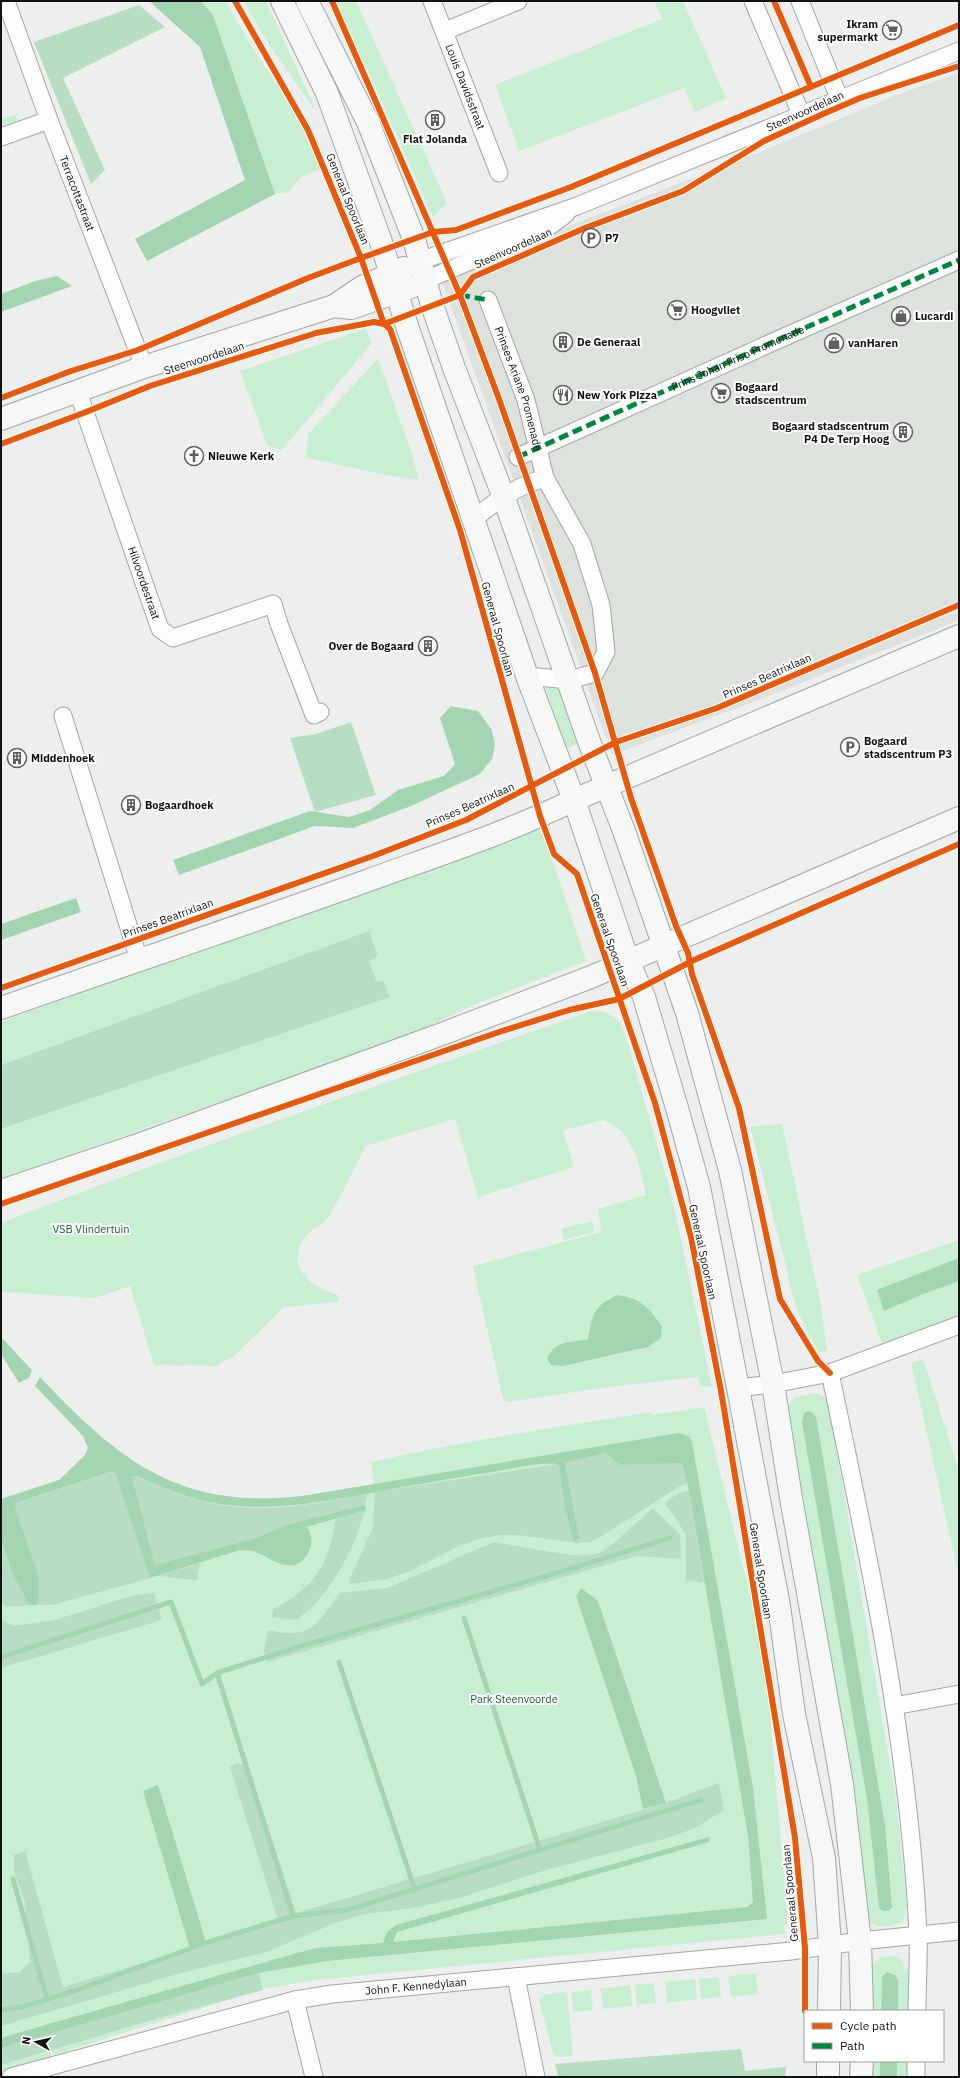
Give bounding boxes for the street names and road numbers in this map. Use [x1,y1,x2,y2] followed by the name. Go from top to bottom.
[442,42,488,131] street label: Louis Davidsstraat
[764,88,846,134] street label: Steenvoordelaan
[323,151,373,247] street label: Generaal Spoorlaan
[56,154,98,233] street label: Terracottastraat
[472,225,554,271] street label: Steenvoordelaan
[669,322,806,394] street label: Prins Johan Friso Promenade
[492,324,545,452] street label: Prinses Ariane Promenade
[162,338,246,378] street label: Steenvoordelaan
[125,545,163,621] street label: Hilvoordestraat
[479,580,517,678] street label: Generaal Spoorlaan
[721,650,813,702] street label: Prinses Beatrixlaan
[424,779,516,831] street label: Prinses Beatrixlaan
[588,892,632,988] street label: Generaal Spoorlaan
[121,895,215,941] street label: Prinses Beatrixlaan
[686,1203,720,1301] street label: Generaal Spoorlaan
[746,1522,776,1620] street label: Generaal Spoorlaan
[779,1844,801,1942] street label: Generaal Spoorlaan
[364,1974,467,1998] street label: John F. Kennedylaan

